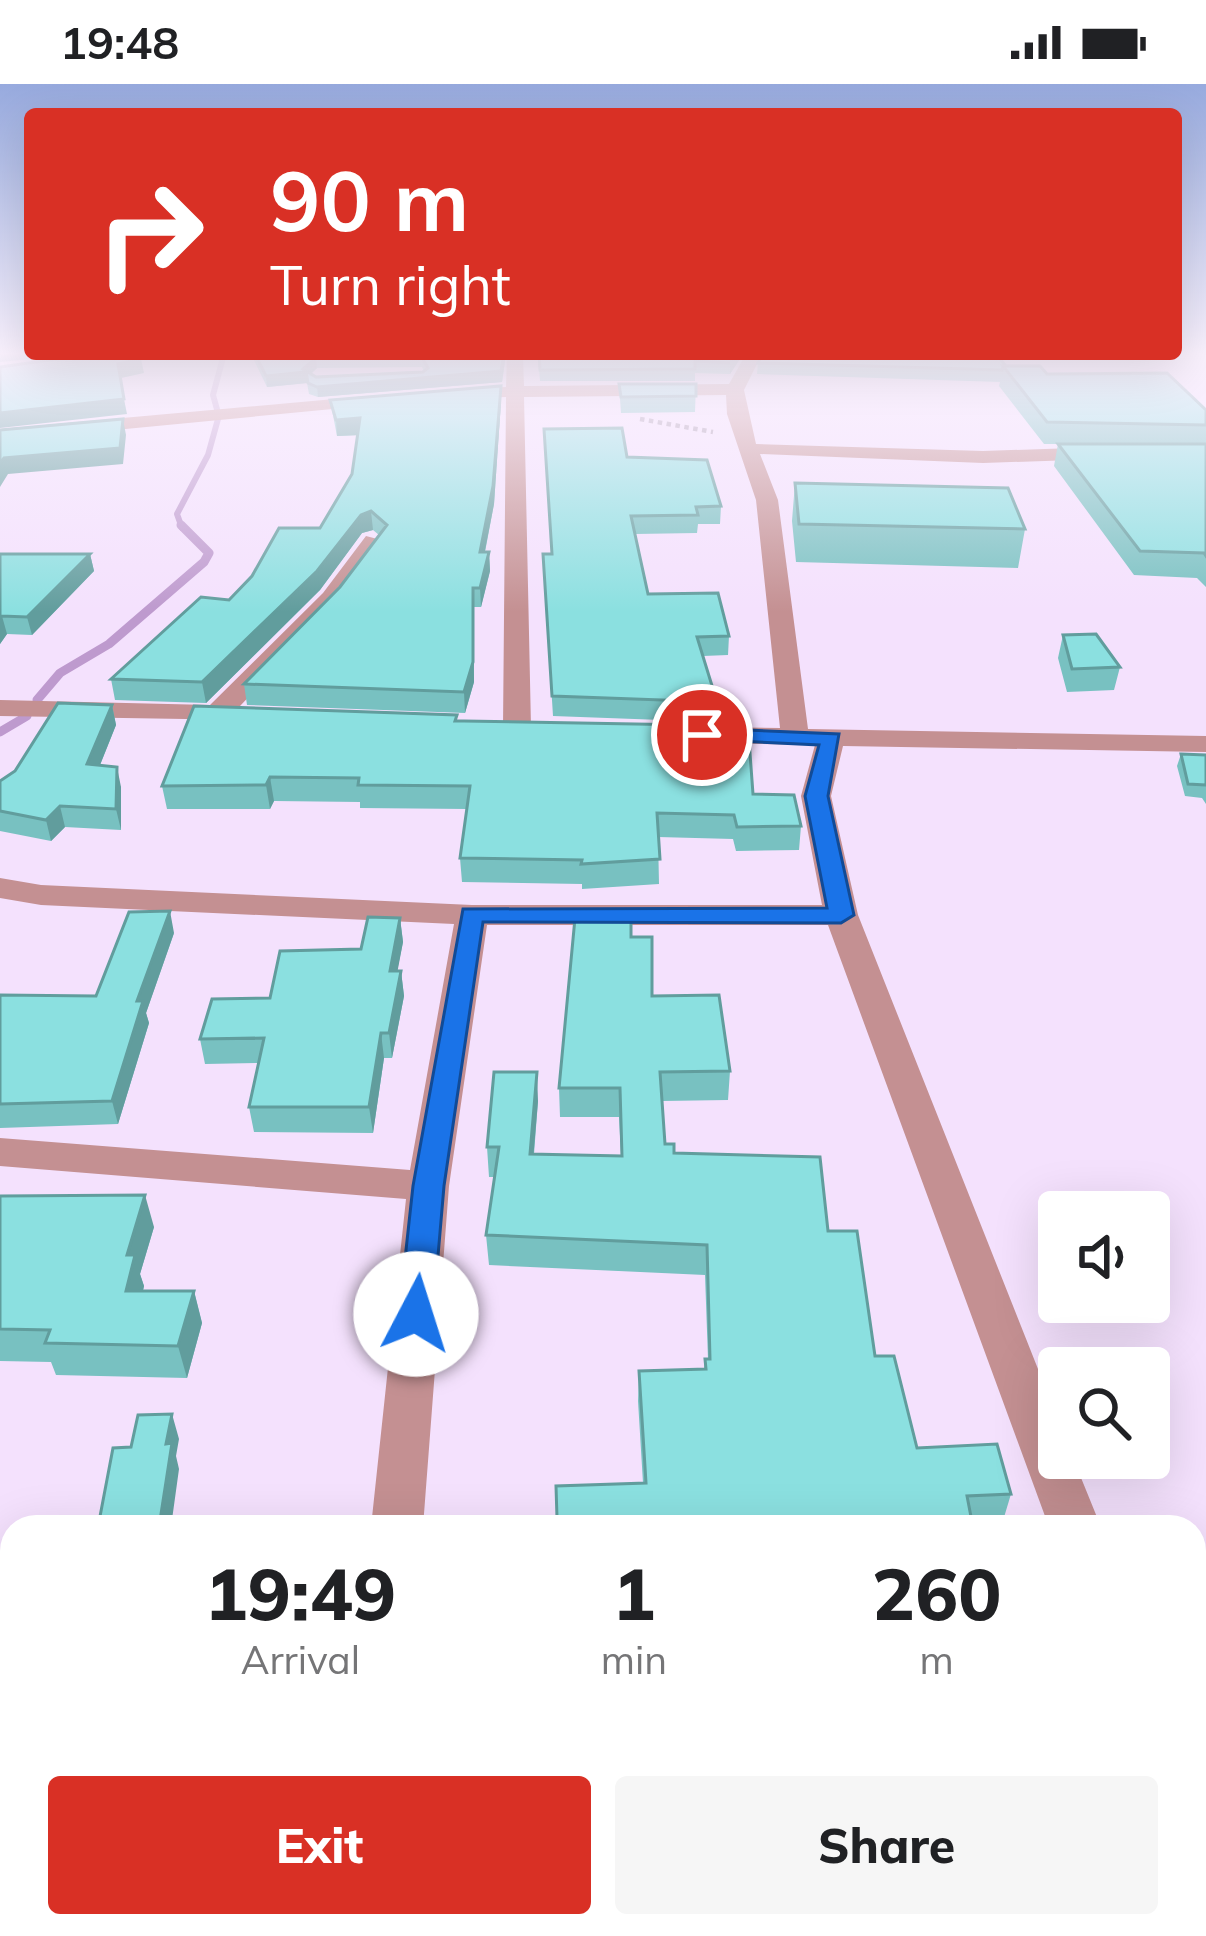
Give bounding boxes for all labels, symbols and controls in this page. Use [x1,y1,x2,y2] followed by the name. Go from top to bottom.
[60,14,179,70] text: 19:48
[270,147,469,252] text: 90 m
[72,156,228,312] icon: right
[270,251,511,319] text: Turn right
[651,684,753,786] pin
[669,702,735,768] icon: arrive
[1038,1191,1170,1479] map controls
[1038,1191,1170,1323] button: sound
[353,1251,479,1377] position arrow
[1038,1347,1170,1479] button: search
[205,1548,396,1638] text: 19:49
[612,1548,656,1638] text: 1
[872,1548,1001,1638] text: 260
[241,1635,360,1684] text: Arrival
[601,1635,667,1684] text: min
[919,1635,954,1684] text: m
[48,1776,591,1914] button: Exit
[615,1776,1158,1914] button: Share

